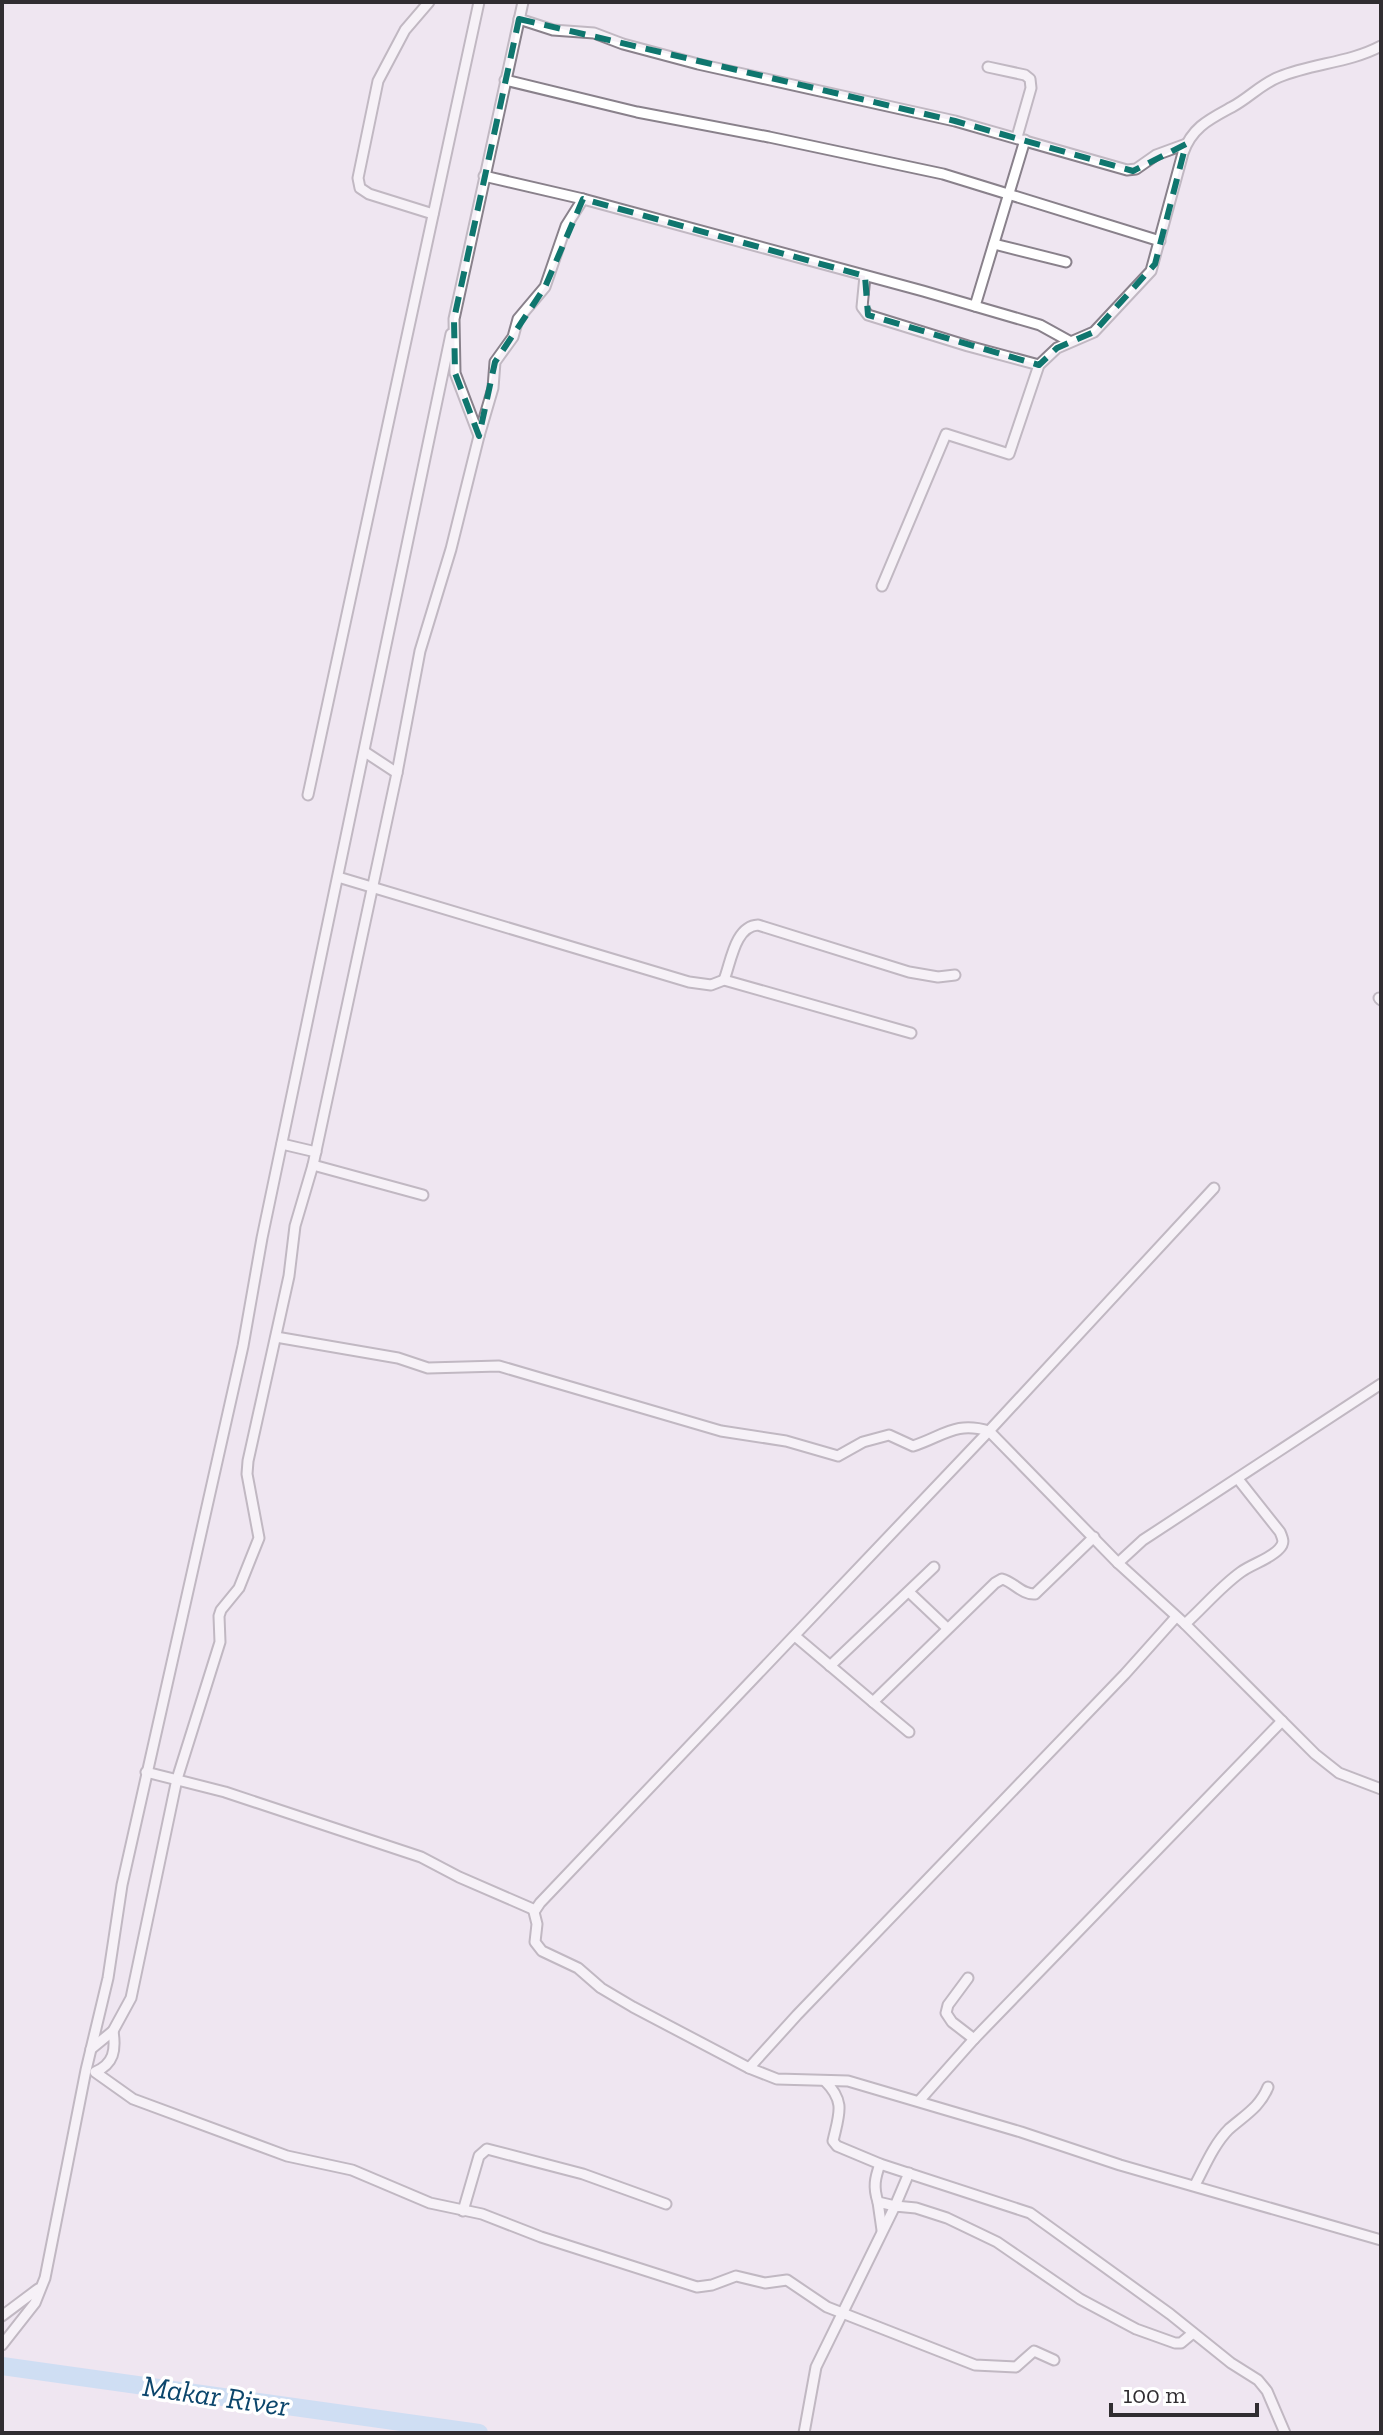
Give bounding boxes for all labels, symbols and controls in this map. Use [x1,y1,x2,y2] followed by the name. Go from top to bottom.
[1111,2367,1257,2417] scale bar
[140,2368,292,2424] water label: Makar River
[1123,2380,1186,2409] text: 100 m

